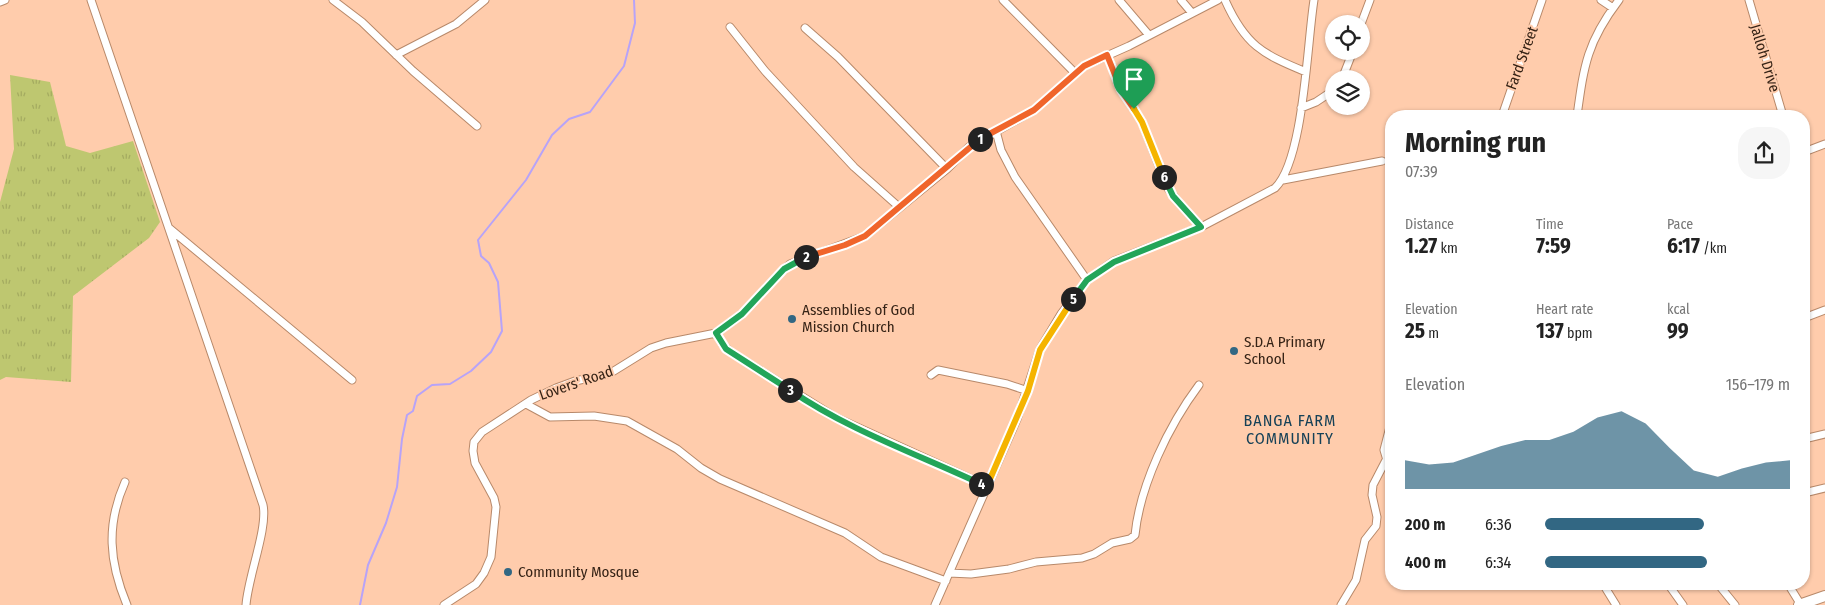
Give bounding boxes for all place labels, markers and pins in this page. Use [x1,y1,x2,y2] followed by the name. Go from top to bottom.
[1113,58,1155,109] pin
[968,126,992,152] pin: 1
[1152,164,1176,190] pin: 6
[794,244,818,270] pin: 2
[1060,286,1086,312] pin: 5
[802,301,915,336] place label: Assemblies of God Mission Church
[786,313,798,325] marker: Assemblies of God Mission Church
[1244,333,1325,368] place label: S.D.A Primary School
[1228,345,1240,357] marker: S.D.A Primary School
[778,378,802,402] pin: 3
[968,472,994,496] pin: 4
[518,563,639,581] place label: Community Mosque
[502,566,514,578] marker: Community Mosque

